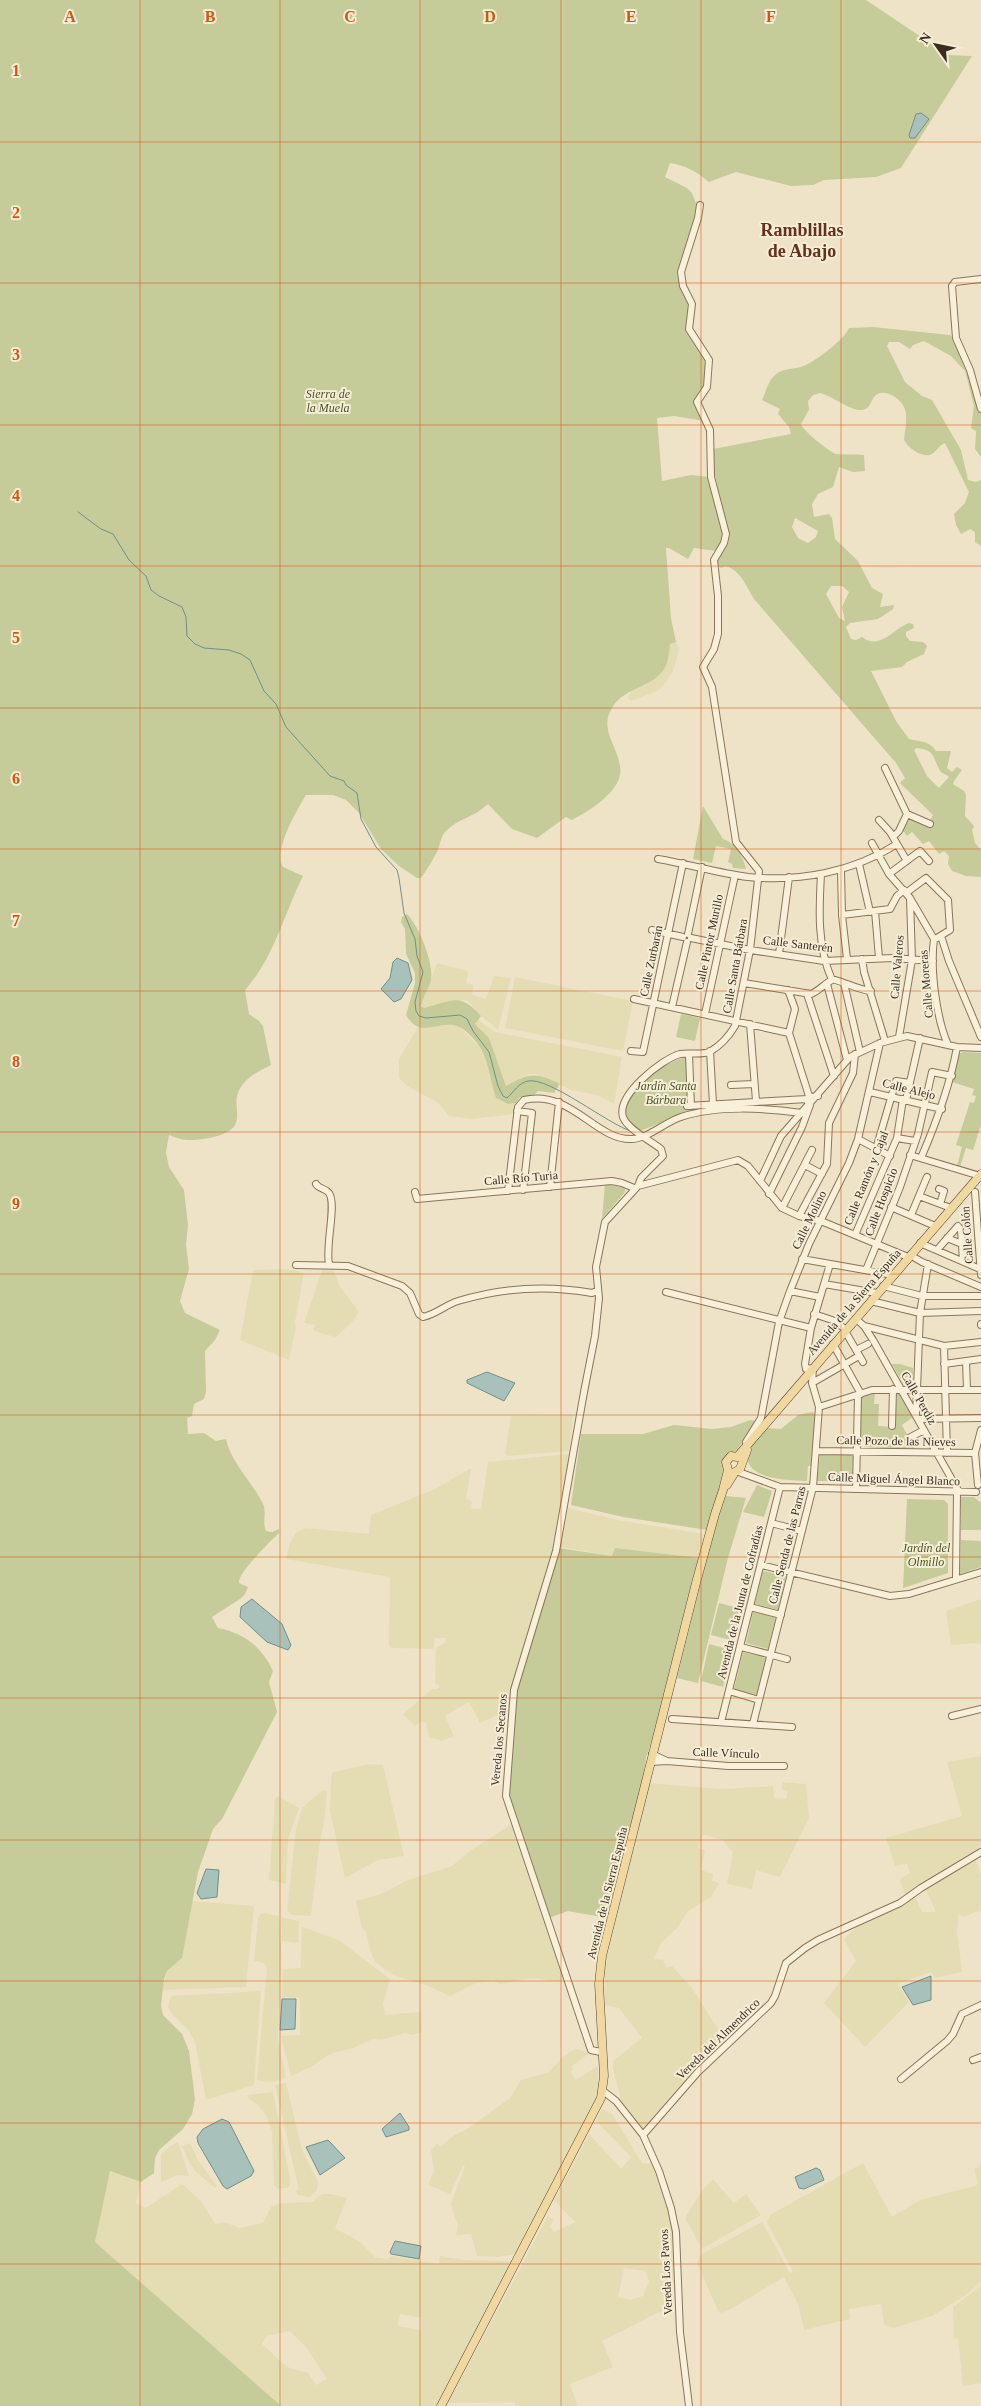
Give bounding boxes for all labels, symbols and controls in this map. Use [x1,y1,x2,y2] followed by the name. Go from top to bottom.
[64,8,76,25] text: A
[205,8,216,25] text: B
[344,8,356,25] text: C
[484,8,496,25] text: D
[626,8,636,25] text: E
[766,8,776,25] text: F
[911,20,961,70] north arrow
[916,30,935,47] text: N
[12,62,20,79] text: 1
[12,204,20,221] text: 2
[760,220,844,261] district label: Ramblillas de Abajo
[12,346,20,363] text: 3
[306,387,351,415] park label: Sierra de la Muela
[12,487,20,504] text: 4
[12,629,20,646] text: 5
[12,770,20,787] text: 6
[692,893,726,991] street label: Calle Pintor Murillo
[12,912,20,929] text: 7
[720,917,750,1014] street label: Calle Santa Bárbara
[637,924,665,998] street label: Calle Zurbarán
[762,933,834,955] street label: Calle Santerén
[887,934,907,1000] street label: Calle Valeros
[916,949,936,1019] street label: Calle Moreras
[12,1053,20,1070] text: 8
[881,1076,937,1102] street label: Calle Alejo
[635,1079,697,1107] park label: Jardín Santa Bárbara
[841,1128,892,1227] street label: Calle Ramón y Cajal
[862,1166,900,1238] street label: Calle Hospicio
[484,1168,559,1188] street label: Calle Río Turia
[789,1188,829,1252] street label: Calle Molino
[12,1195,20,1212] text: 9
[958,1206,976,1264] street label: Calle Colón
[804,1246,904,1358] street label: Avenida de la Sierra Espuña
[898,1369,940,1427] street label: Calle Perdiz
[836,1433,956,1449] street label: Calle Pozo de las Nieves
[828,1470,960,1488] street label: Calle Miguel Ángel Blanco
[766,1484,809,1606] street label: Calle Senda de las Parras
[714,1523,766,1680] street label: Avenida de la Junta de Cofradías
[902,1541,951,1569] park label: Jardín del Olmillo
[488,1693,510,1787] street label: Vereda los Secanos
[692,1745,760,1761] street label: Calle Vínculo
[584,1825,630,1961] street label: Avenida de la Sierra Espuña
[673,1996,763,2082] street label: Vereda del Almendrico
[657,2228,675,2315] street label: Vereda Los Pavos

